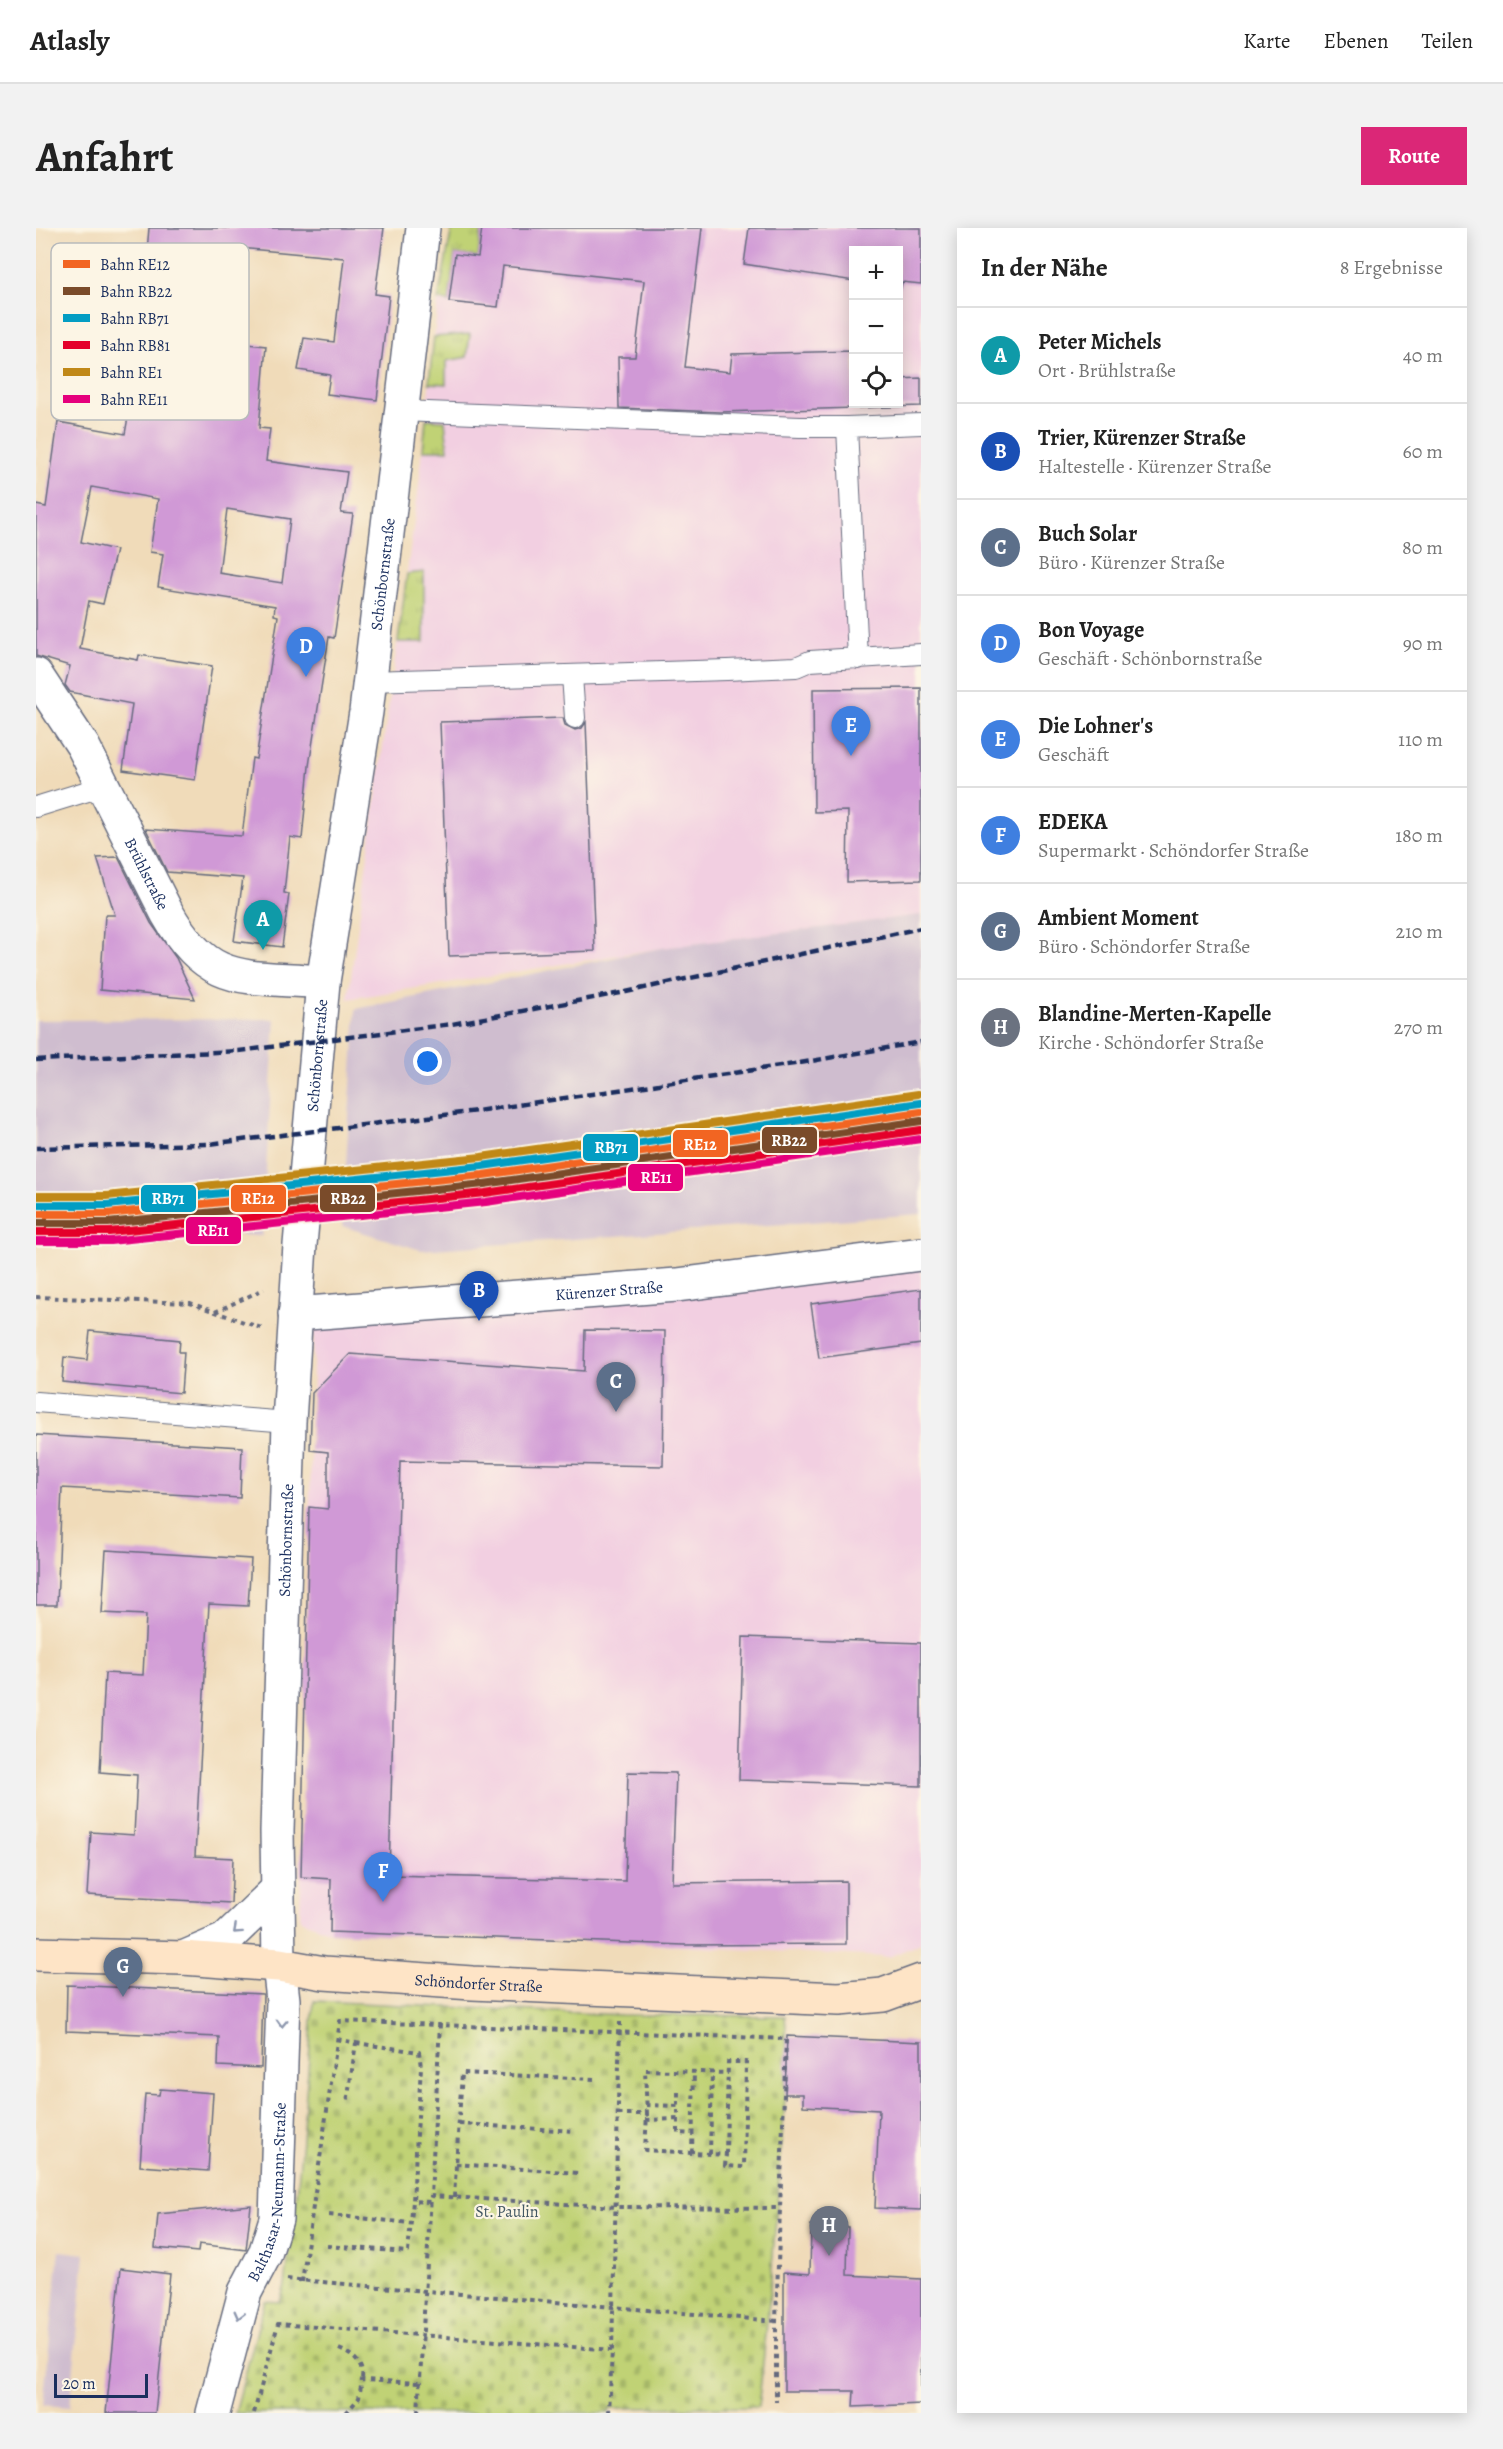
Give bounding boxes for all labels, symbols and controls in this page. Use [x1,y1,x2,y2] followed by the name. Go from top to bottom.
[30,22,109,60] text: Atlasly
[1243,27,1291,55] text: Karte
[1324,27,1388,55] text: Ebenen
[1421,27,1473,55] text: Teilen
[1361,127,1467,185] button: Route
[36,128,173,185] text: Anfahrt
[51,243,249,420] legend
[849,246,903,408] map controls
[849,246,903,300] button: +
[981,250,1108,285] text: In der Nähe
[100,254,170,276] text: Bahn RE12
[1340,254,1443,281] text: 8 Ergebnisse
[100,281,172,303] text: Bahn RB22
[849,300,903,354] button: −
[100,308,170,330] text: Bahn RB71
[1038,327,1161,357] text: Peter Michels
[100,335,171,357] text: Bahn RB81
[994,342,1007,369] text: A
[1403,342,1443,369] text: 40 m
[849,354,903,408] button: locate
[1038,357,1176,384] text: Ort · Brühlstraße
[100,362,163,384] text: Bahn RE1
[100,389,168,411] text: Bahn RE11
[1038,423,1246,453] text: Trier, Kürenzer Straße
[994,438,1007,465] text: B
[1403,438,1443,465] text: 60 m
[1038,453,1272,480] text: Haltestelle · Kürenzer Straße
[366,517,401,632] street label: Schönbornstraße
[1038,519,1137,549] text: Buch Solar
[994,534,1007,561] text: C
[1402,534,1443,561] text: 80 m
[1038,549,1225,576] text: Büro · Kürenzer Straße
[1038,615,1144,645] text: Bon Voyage
[286,628,326,677] pin: D
[994,630,1007,657] text: D
[1403,630,1443,657] text: 90 m
[1038,645,1263,672] text: Geschäft · Schönbornstraße
[832,706,870,756] pin: E
[1038,711,1153,741] text: Die Lohner's
[995,726,1006,753] text: E
[1398,726,1443,753] text: 110 m
[1038,741,1109,768] text: Geschäft
[1038,807,1108,837] text: EDEKA
[995,822,1006,849] text: F
[1395,822,1443,849] text: 180 m
[119,834,174,914] street label: Brühlstraße
[1038,837,1309,864] text: Supermarkt · Schöndorfer Straße
[244,900,282,950] pin: A
[1038,903,1199,933] text: Ambient Moment
[994,918,1007,945] text: G
[1395,918,1443,945] text: 210 m
[1038,933,1250,960] text: Büro · Schöndorfer Straße
[302,998,333,1113] street label: Schönbornstraße
[1038,999,1271,1029] text: Blandine-Merten-Kapelle
[993,1014,1008,1041] text: H
[1394,1014,1443,1041] text: 270 m
[1038,1029,1264,1056] text: Kirche · Schöndorfer Straße
[413,1047,442,1076] your location
[761,1126,818,1154] line badge: RB22
[672,1129,729,1158] line badge: RE12
[771,1130,807,1152] text: RB22
[582,1133,639,1162] line badge: RB71
[683,1134,717,1156] text: RE12
[595,1137,628,1159] text: RB71
[627,1163,684,1192] line badge: RE11
[640,1167,672,1189] text: RE11
[140,1184,197,1213] line badge: RB71
[230,1184,287,1213] line badge: RE12
[319,1184,376,1213] line badge: RB22
[152,1188,185,1210] text: RB71
[241,1188,275,1210] text: RE12
[330,1188,366,1210] text: RB22
[185,1216,242,1245] line badge: RE11
[197,1220,229,1242] text: RE11
[460,1272,498,1321] pin: B
[554,1276,664,1306] street label: Kürenzer Straße
[596,1362,636,1412] pin: C
[274,1483,299,1597] street label: Schönbornstraße
[364,1852,402,1902] pin: F
[233,1923,244,1934] one-way arrow
[104,1948,142,1997] pin: G
[414,1969,543,1998] street label: Schöndorfer Straße
[276,2019,289,2028] one-way arrow
[242,2102,292,2286] street label: Balthasar-Neumann-Straße
[475,2201,539,2223] park label: St. Paulin
[810,2206,848,2256] pin: H
[233,2310,246,2320] one-way arrow
[54,2371,148,2398] scale bar
[63,2373,96,2395] text: 20 m

